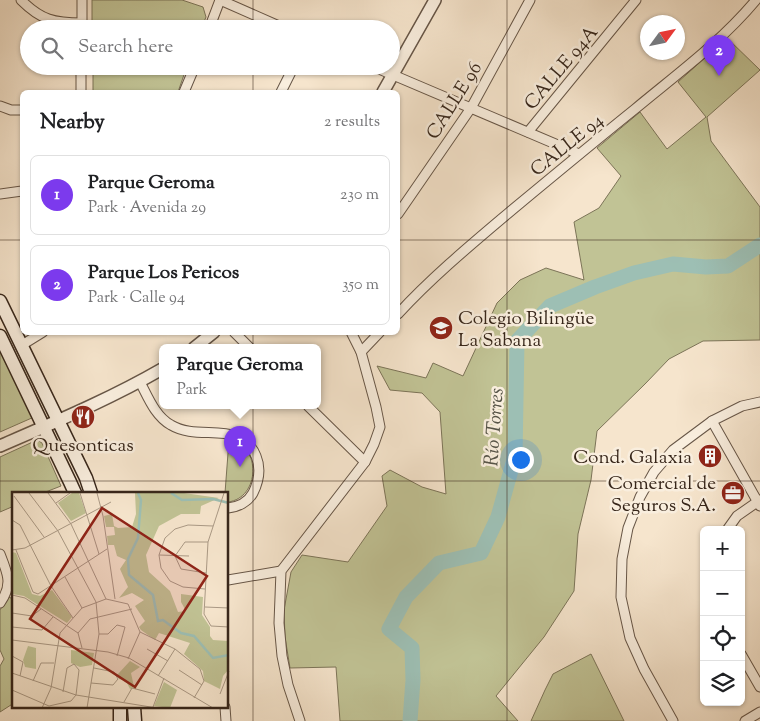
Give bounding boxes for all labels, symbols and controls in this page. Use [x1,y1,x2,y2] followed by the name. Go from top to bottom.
[640,15,685,60] north arrow
[20,20,400,75] search box
[519,20,606,117] street label: CALLE 94A
[38,34,66,62] icon: search
[78,34,173,61] text: Search here
[703,35,735,76] pin: 2
[421,57,490,145] street label: CALLE 96
[40,108,105,138] text: Nearby
[525,108,610,184] street label: CALLE 94
[324,111,380,134] text: 2 results
[88,170,215,197] text: Parque Geroma
[54,184,60,207] text: 1
[340,184,379,207] text: 230 m
[88,197,206,220] text: Park · Avenida 29
[88,260,239,287] text: Parque Los Pericos
[53,274,61,297] text: 2
[342,274,379,297] text: 350 m
[88,287,185,310] text: Park · Calle 94
[458,306,594,355] place label: Colegio Bilingüe La Sabana
[428,315,454,341] school or university icon: Colegio Bilingüe La Sabana
[159,344,321,409] popup
[177,352,303,379] text: Parque Geroma
[177,379,207,402] text: Park
[478,387,513,467] water label: Río Torres
[70,404,96,430] restaurant icon: Quesonticas
[224,426,256,467] pin: 1
[32,433,134,460] place label: Quesonticas
[697,443,723,469] building icon: Cond. Galaxia
[573,445,692,472] place label: Cond. Galaxia
[508,447,534,473] your location
[608,471,716,520] place label: Comercial de Seguros S.A.
[720,480,746,506] office icon: Comercial de Seguros S.A.
[12,492,229,708] inset map
[700,526,745,706] map controls
[700,526,745,571] button: +
[700,571,745,616] button: −
[700,616,745,661] button: locate
[700,661,745,706] button: layers

